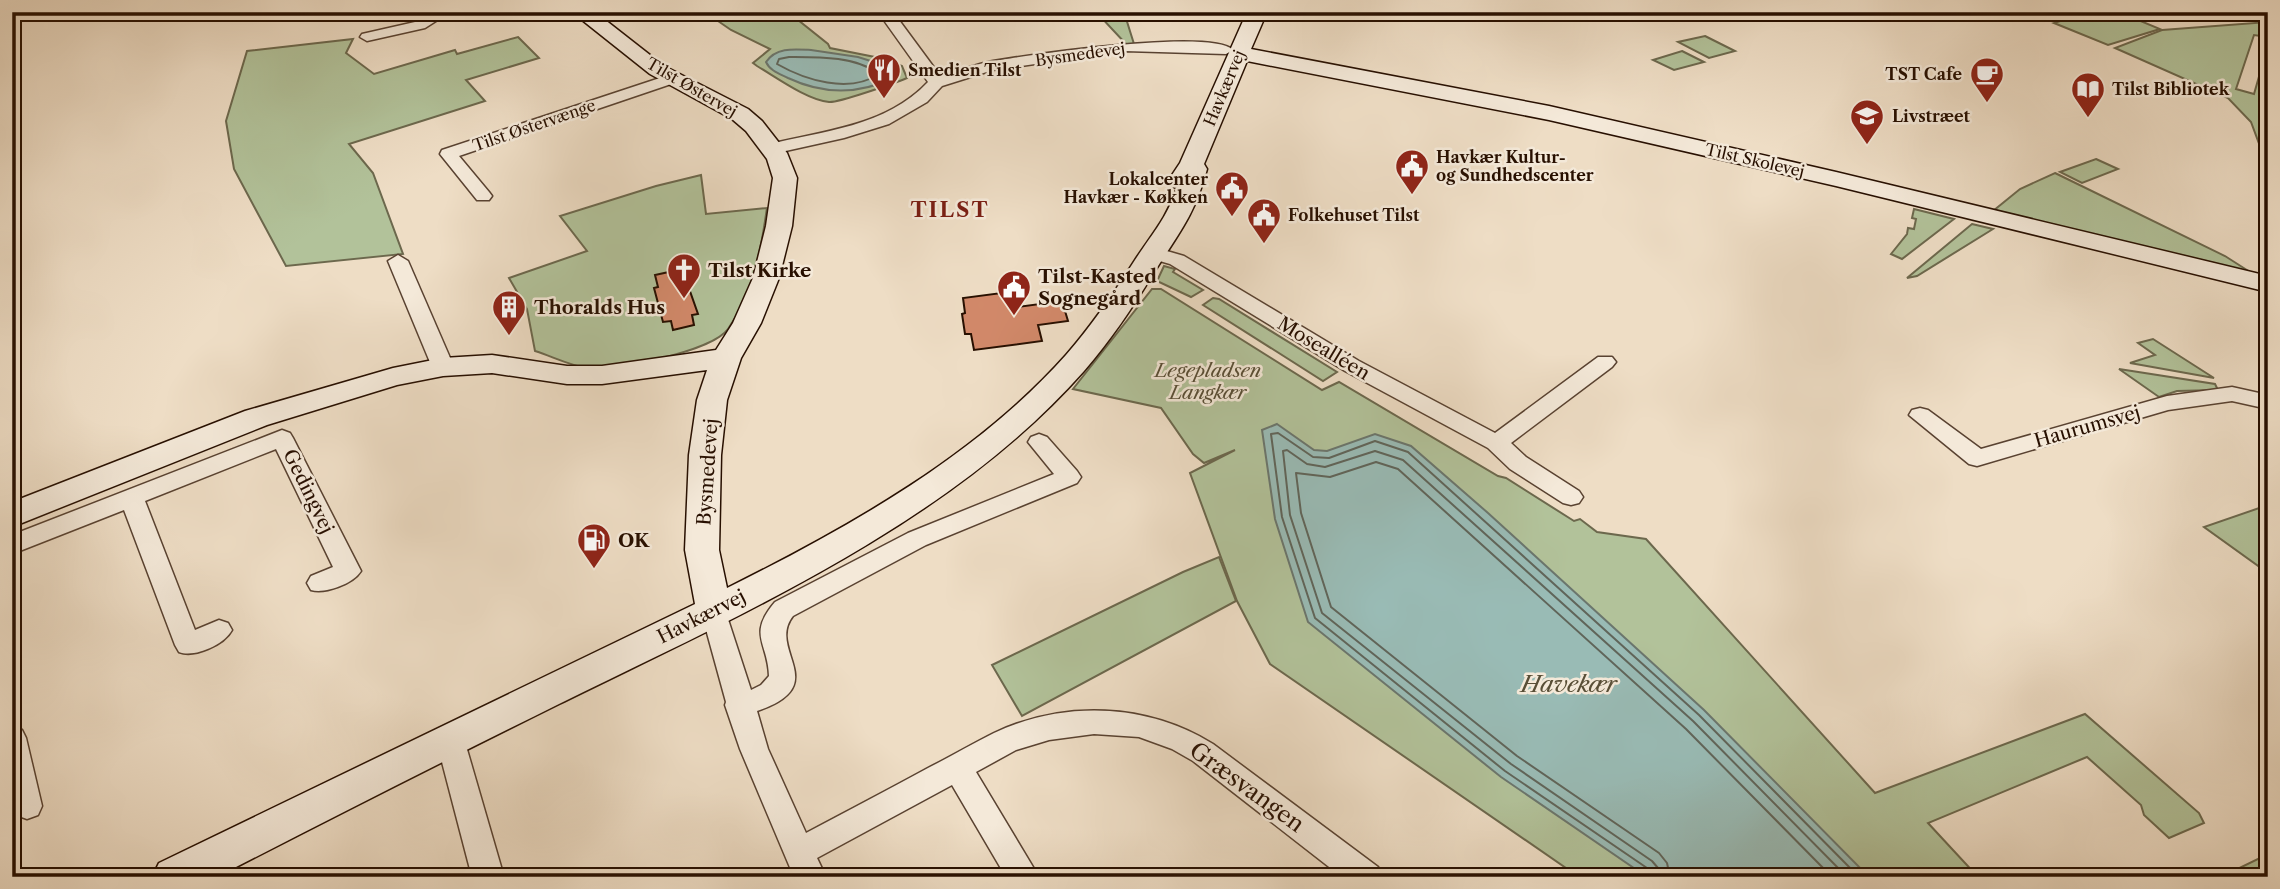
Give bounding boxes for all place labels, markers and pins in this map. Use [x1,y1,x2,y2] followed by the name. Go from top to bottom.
[865,51,903,100] restaurant icon: Smedien Tilst
[1968,55,2006,104] cafe icon: TST Cafe
[908,60,1022,80] place label: Smedien Tilst
[1885,64,1962,84] place label: TST Cafe
[2069,70,2107,119] library icon: Tilst Bibliotek
[2112,79,2230,99] place label: Tilst Bibliotek
[1848,97,1886,146] school or university icon: Livstræet
[1892,106,1970,126] place label: Livstræet
[1393,147,1431,196] public building icon: Havkær Kultur- og Sundhedscenter
[1436,147,1594,185] place label: Havkær Kultur- og Sundhedscenter
[1064,169,1208,207] place label: Lokalcenter Havkær - Køkken
[1213,169,1251,218] public building icon: Lokalcenter Havkær - Køkken
[1245,196,1283,245] public building icon: Folkehuset Tilst
[1288,205,1420,225] place label: Folkehuset Tilst
[665,251,703,300] church icon: Tilst Kirke
[708,259,811,282] place label: Tilst Kirke
[1038,265,1157,310] place label: Tilst-Kasted Sognegård
[995,268,1033,317] public building icon: Tilst-Kasted Sognegård
[490,288,528,337] building icon: Thoralds Hus
[534,296,665,319] place label: Thoralds Hus
[575,521,613,570] fuel station icon: OK
[618,529,650,552] place label: OK

